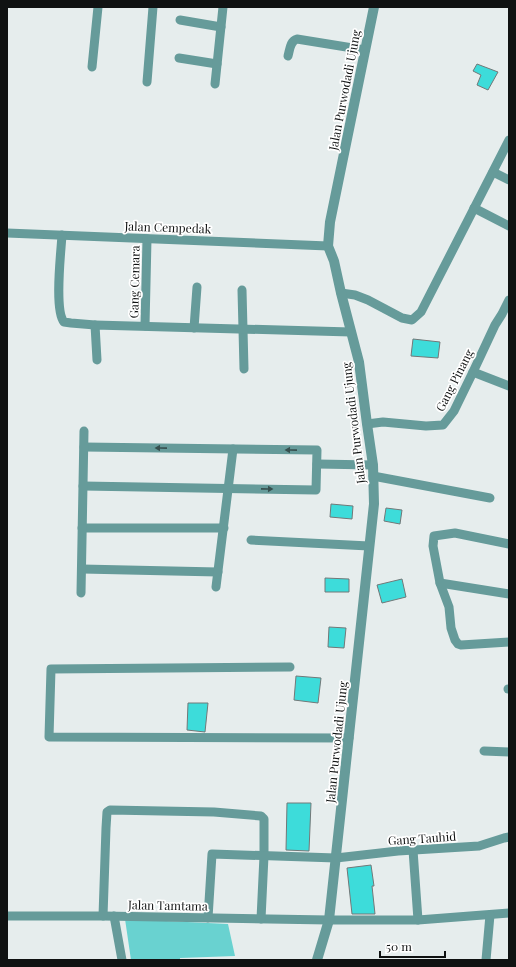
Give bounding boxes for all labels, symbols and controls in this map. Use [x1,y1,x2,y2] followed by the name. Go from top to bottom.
[324,28,364,153] street label: Jalan Purwodadi Ujung
[123,217,212,237] street label: Jalan Cempedak
[125,245,143,319] street label: Gang Cemara
[431,346,477,414] street label: Gang Pinang
[338,361,369,486] street label: Jalan Purwodadi Ujung
[154,445,167,451] one-way arrow
[284,447,297,453] one-way arrow
[261,486,273,493] one-way arrow
[322,680,350,805] street label: Jalan Purwodadi Ujung
[387,828,457,848] street label: Gang Tauhid
[127,896,208,914] street label: Jalan Tamtama
[380,933,445,959] scale bar
[386,938,412,954] text: 50 m

